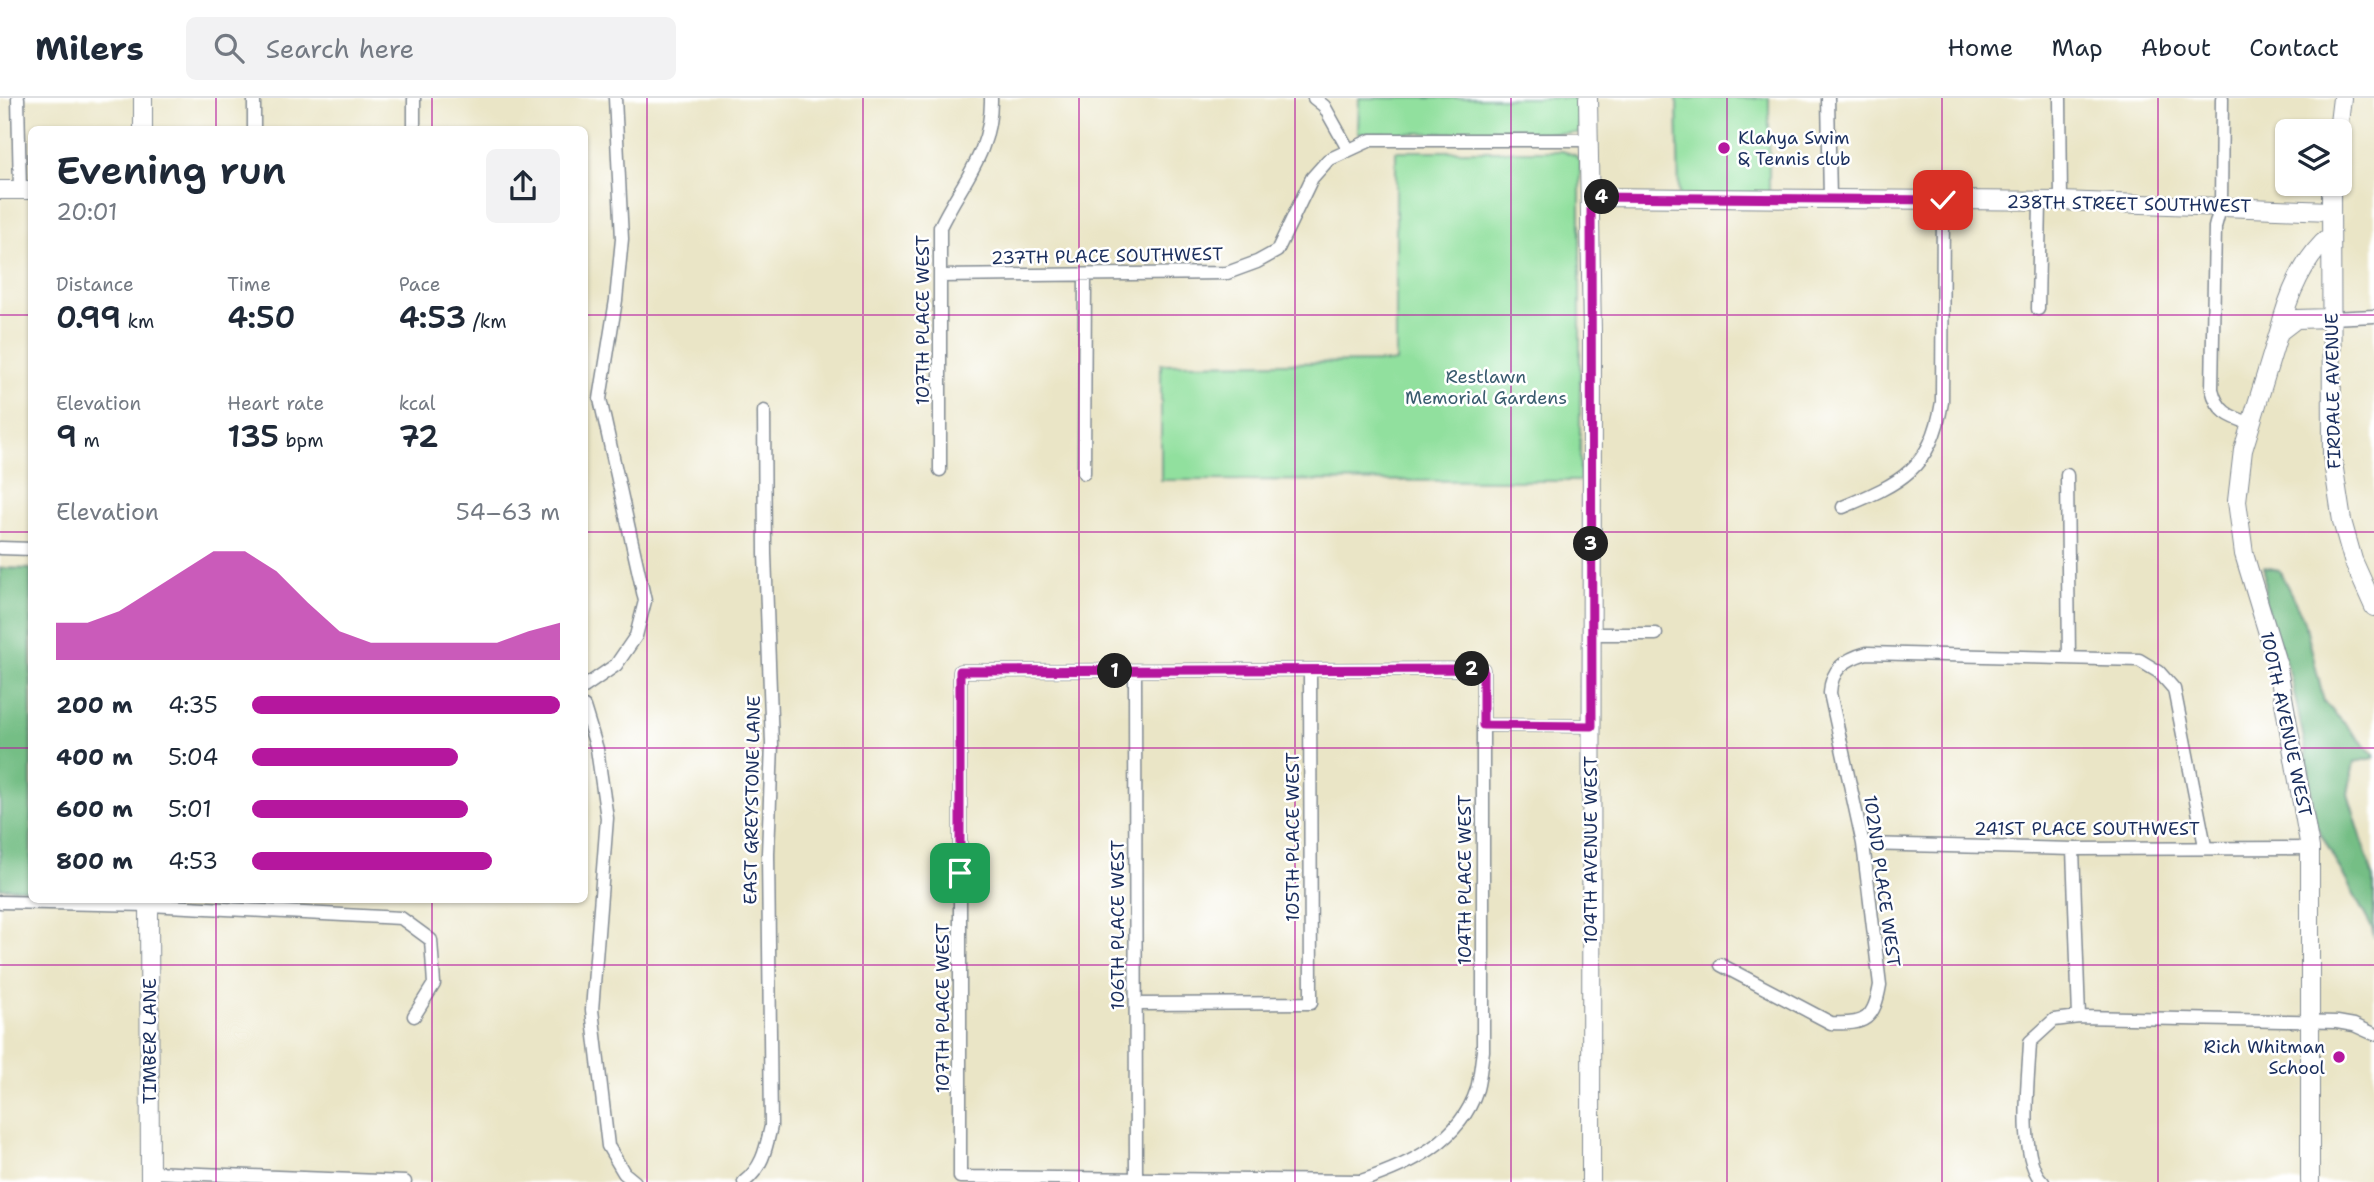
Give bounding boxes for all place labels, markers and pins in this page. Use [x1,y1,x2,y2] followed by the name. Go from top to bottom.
[1738,126,1851,171] place label: Klahya Swim & Tennis club
[1716,140,1732,156] marker: Klahya Swim & Tennis club
[1913,170,1973,230] pin
[1584,180,1620,214] pin: 4
[1574,526,1608,562] pin: 3
[1454,652,1490,686] pin: 2
[1098,654,1132,688] pin: 1
[930,843,990,903] pin
[2204,1035,2326,1080] place label: Rich Whitman School
[2331,1049,2347,1065] marker: Rich Whitman School

